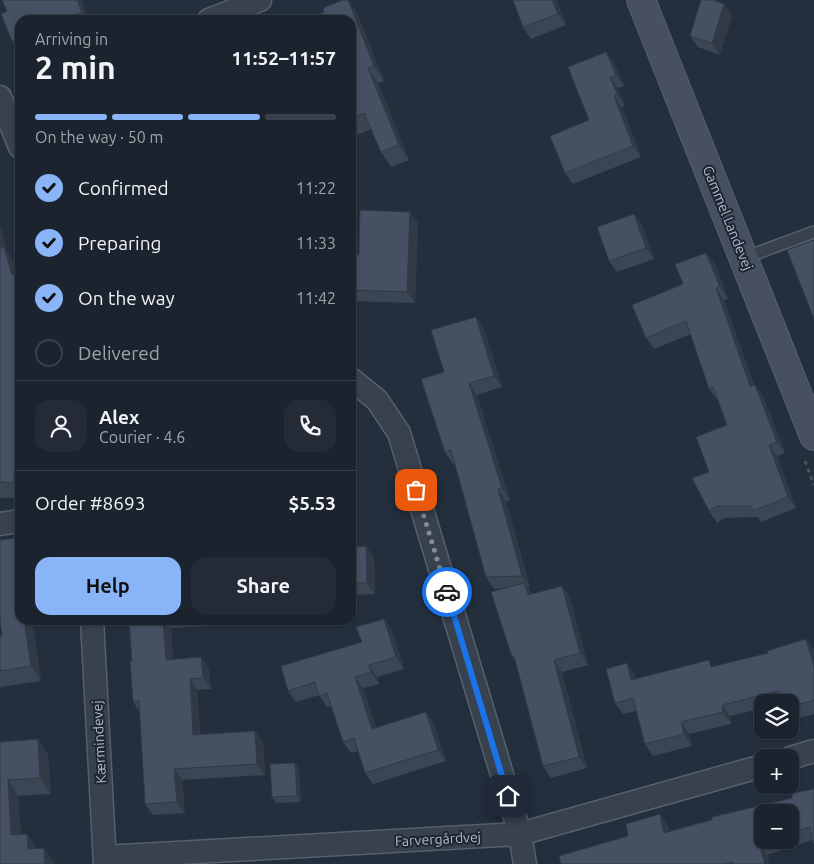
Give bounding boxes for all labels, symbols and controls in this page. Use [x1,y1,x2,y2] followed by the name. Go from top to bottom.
[35,30,108,48] text: Arriving in
[231,47,336,69] text: 11:52–11:57
[35,49,116,85] text: 2 min
[35,128,163,146] text: On the way · 50 m
[700,163,756,273] street label: Gammel Landevej
[35,174,63,202] icon: check
[78,177,169,199] text: Confirmed
[296,179,336,197] text: 11:22
[35,229,63,257] icon: check
[78,232,162,254] text: Preparing
[296,234,336,252] text: 11:33
[35,284,63,312] icon: check
[78,287,175,309] text: On the way
[296,289,336,307] text: 11:42
[78,342,160,364] text: Delivered
[35,400,87,452] button: person
[284,400,336,452] button: phone
[99,406,139,428] text: Alex
[99,428,185,446] text: Courier · 4.6
[395,469,437,511] pin
[402,476,430,504] icon: bag
[35,492,145,514] text: Order #8693
[288,492,336,514] text: $5.53
[35,557,181,615] button: Help
[191,557,336,615] button: Share
[422,567,472,617] courier
[433,578,461,606] icon: car
[754,694,799,849] map controls
[754,694,799,739] button: layers
[89,700,109,784] street label: Kærmindevej
[754,749,799,794] button: +
[487,775,529,817] pin
[494,782,522,810] icon: home
[754,804,799,849] button: −
[395,829,481,849] street label: Farvergårdvej

